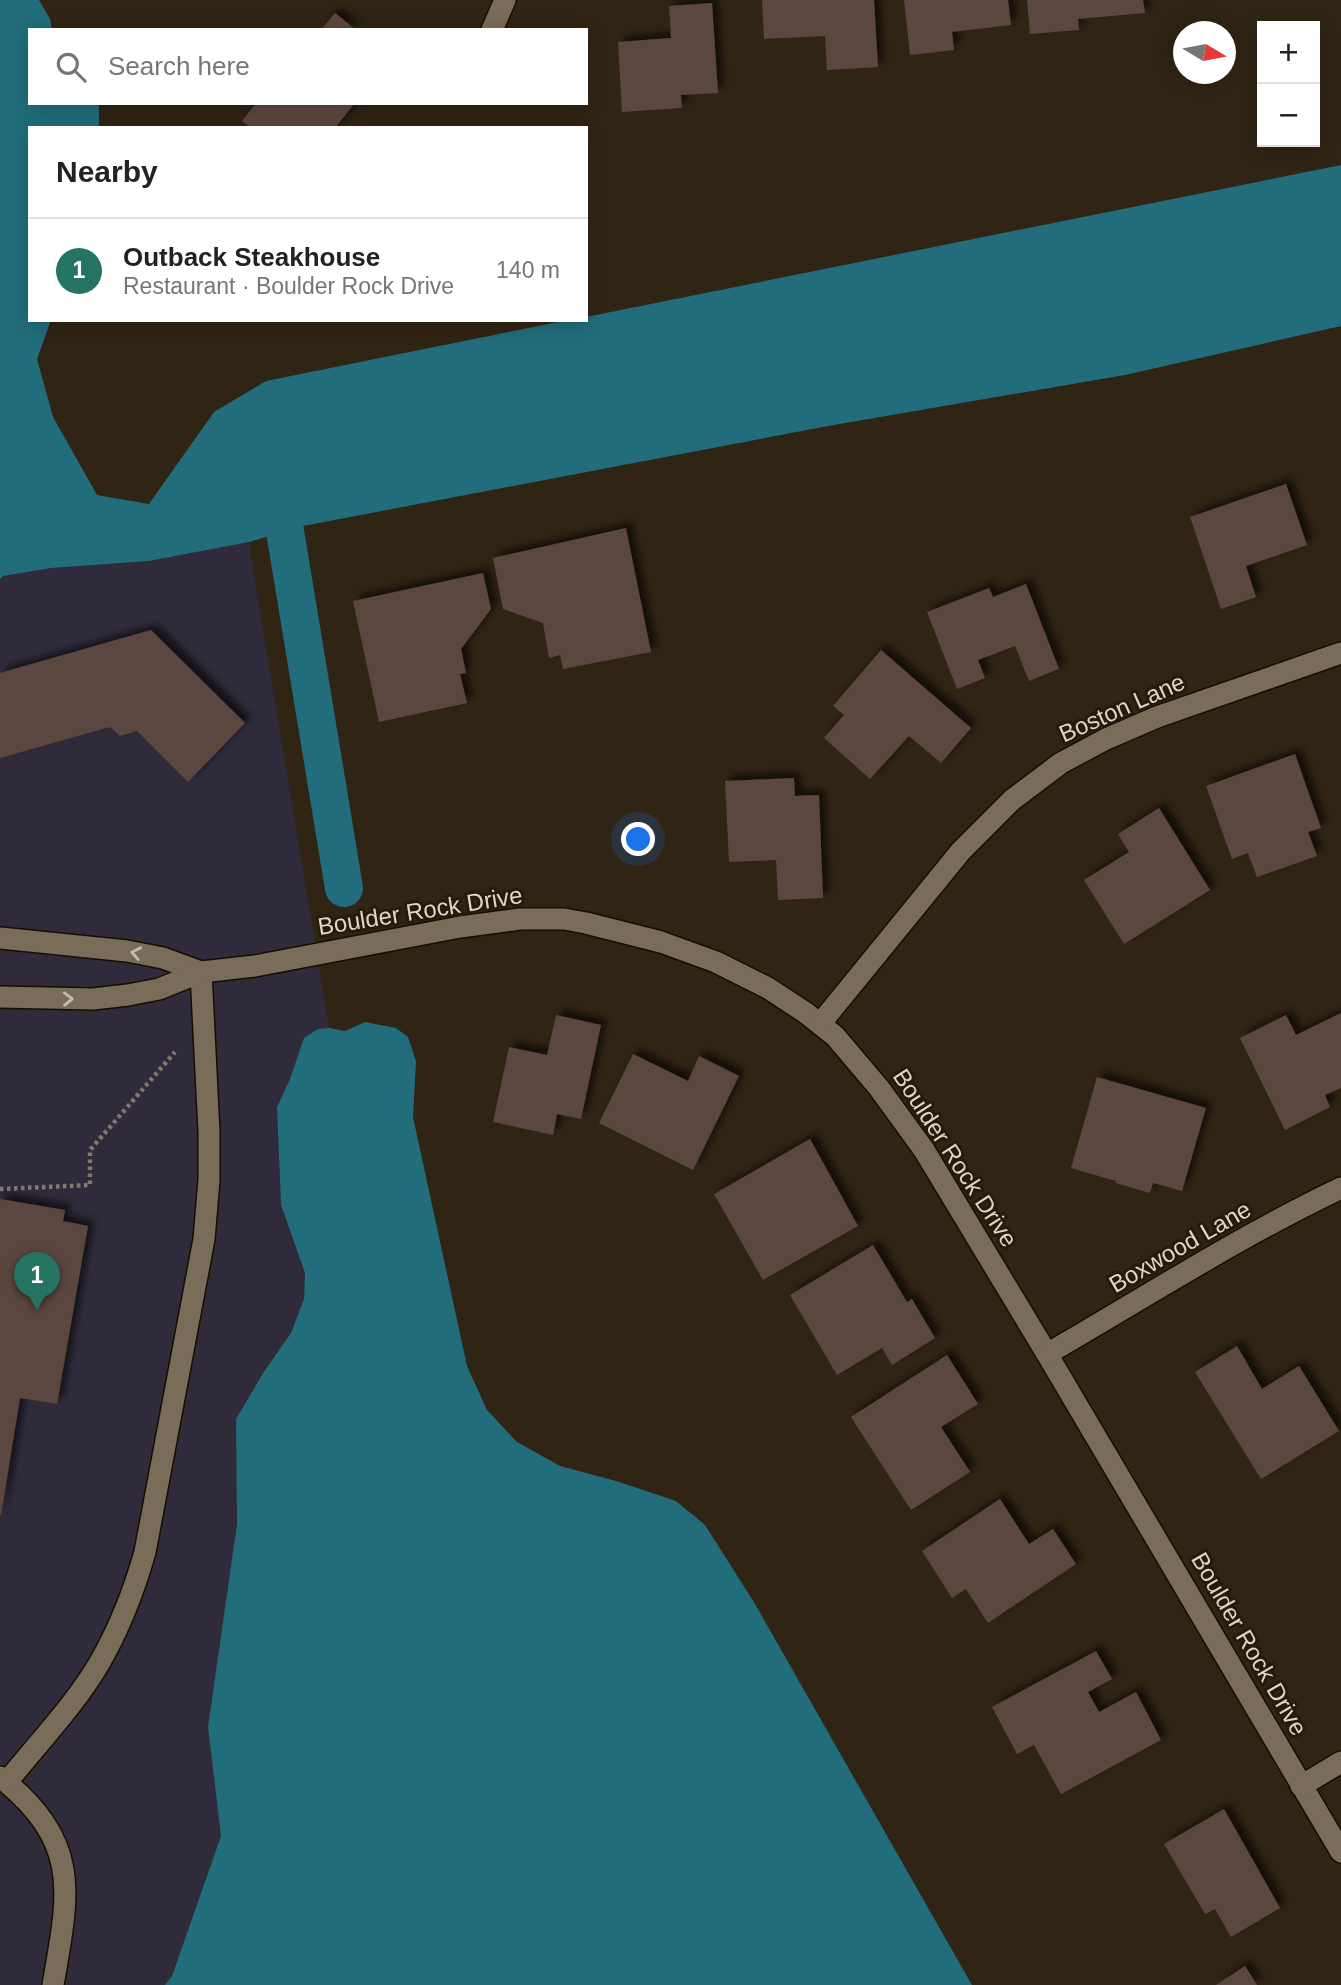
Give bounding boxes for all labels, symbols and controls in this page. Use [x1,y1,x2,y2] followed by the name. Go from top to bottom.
[1173,21,1236,84] north arrow
[1257,21,1320,147] map controls
[1257,21,1320,84] button: +
[28,28,588,105] search box
[52,48,90,86] icon: search
[108,51,250,81] text: Search here
[1257,84,1320,147] button: −
[56,155,158,188] text: Nearby
[123,242,380,272] text: Outback Steakhouse
[73,257,85,283] text: 1
[496,257,560,283] text: 140 m
[123,273,454,299] text: Restaurant · Boulder Rock Drive
[1055,668,1189,747] street label: Boston Lane
[621,822,655,856] your location
[316,881,524,940] street label: Boulder Rock Drive
[130,946,142,961] one-way arrow
[63,991,74,1007] one-way arrow
[888,1064,1023,1252] street label: Boulder Rock Drive
[1104,1195,1255,1298] street label: Boxwood Lane
[14,1252,60,1310] pin: 1
[1186,1547,1313,1740] street label: Boulder Rock Drive

